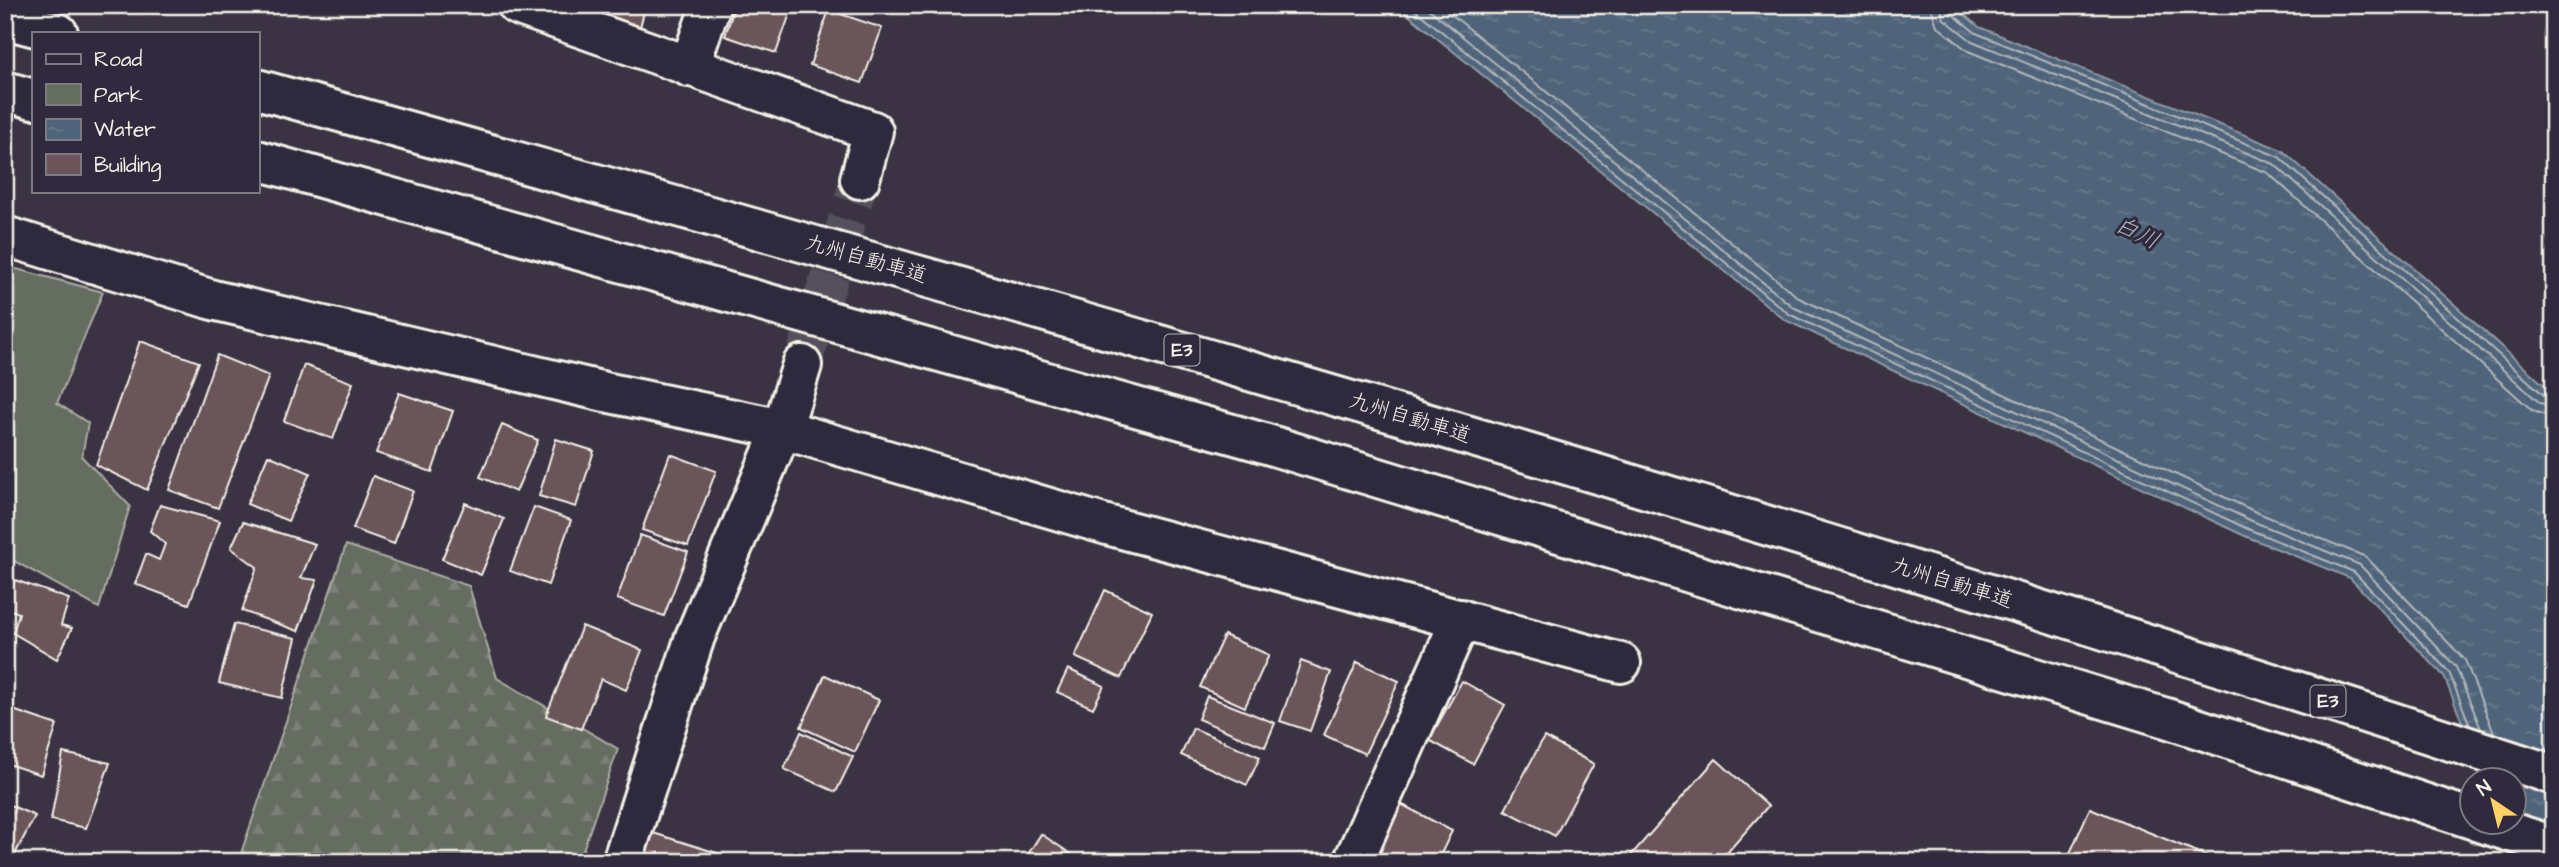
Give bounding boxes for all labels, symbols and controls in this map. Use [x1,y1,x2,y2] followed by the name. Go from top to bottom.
[32,32,259,192] legend
[94,45,142,74] text: Road
[94,81,143,110] text: Park
[94,115,156,144] text: Water
[94,151,162,182] text: Building
[2109,209,2165,257] water label: 白川
[801,228,931,290] street label: 九州自動車道
[1164,334,1200,366] road number: E3
[1346,386,1474,450] street label: 九州自動車道
[1888,551,2016,615] street label: 九州自動車道
[2310,686,2346,716] road number: E3
[2458,766,2528,836] north arrow
[2471,774,2497,803] text: N

